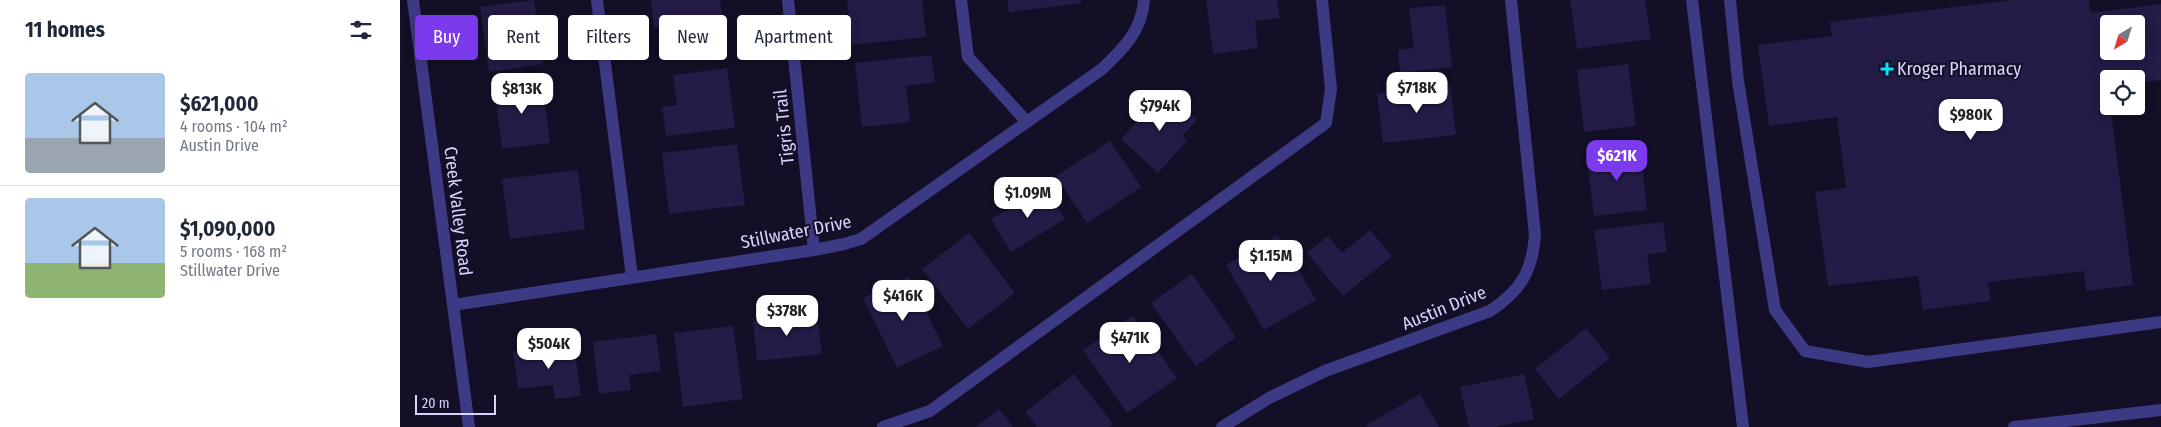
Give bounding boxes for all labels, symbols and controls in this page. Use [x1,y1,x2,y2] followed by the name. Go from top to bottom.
[415,15,478,60] chip: Buy
[488,15,558,60] chip: Rent
[568,15,649,60] chip: Filters
[659,15,727,60] chip: New
[737,15,851,60] chip: Apartment
[2100,15,2145,60] north arrow
[2100,15,2145,115] map controls
[347,16,375,44] icon: filters
[25,17,105,43] text: 11 homes
[1897,58,2021,80] place label: Kroger Pharmacy
[1881,63,1893,75] marker: Kroger Pharmacy
[2100,70,2145,115] button: locate
[487,72,557,115] pin: $813K
[1382,72,1452,114] pin: $718K
[1398,78,1436,97] text: $718K
[502,79,542,98] text: $813K
[769,88,799,166] street label: Tigris Trail
[1125,90,1195,132] pin: $794K
[180,91,258,117] text: $621,000
[65,93,125,153] icon: home
[1140,96,1180,115] text: $794K
[1936,98,2006,141] pin: $980K
[1950,105,1992,124] text: $980K
[180,117,288,136] text: 4 rooms · 104 m²
[180,136,259,155] text: Austin Drive
[1582,140,1652,182] pin: $621K
[439,145,477,277] street label: Creek Valley Road
[1597,146,1637,165] text: $621K
[987,176,1069,219] pin: $1.09M
[1005,183,1051,202] text: $1.09M
[739,210,853,254] street label: Stillwater Drive
[180,216,276,242] text: $1,090,000
[65,218,125,278] icon: home
[1230,240,1312,282] pin: $1.15M
[180,242,287,261] text: 5 rooms · 168 m²
[1250,246,1292,265] text: $1.15M
[180,261,280,280] text: Stillwater Drive
[868,280,938,322] pin: $416K
[1399,281,1489,335] street label: Austin Drive
[883,286,923,305] text: $416K
[752,294,822,337] pin: $378K
[767,301,807,320] text: $378K
[1095,322,1165,364] pin: $471K
[514,328,584,370] pin: $504K
[1111,328,1149,347] text: $471K
[528,334,570,353] text: $504K
[415,392,496,415] scale bar
[422,395,450,412] text: 20 m

